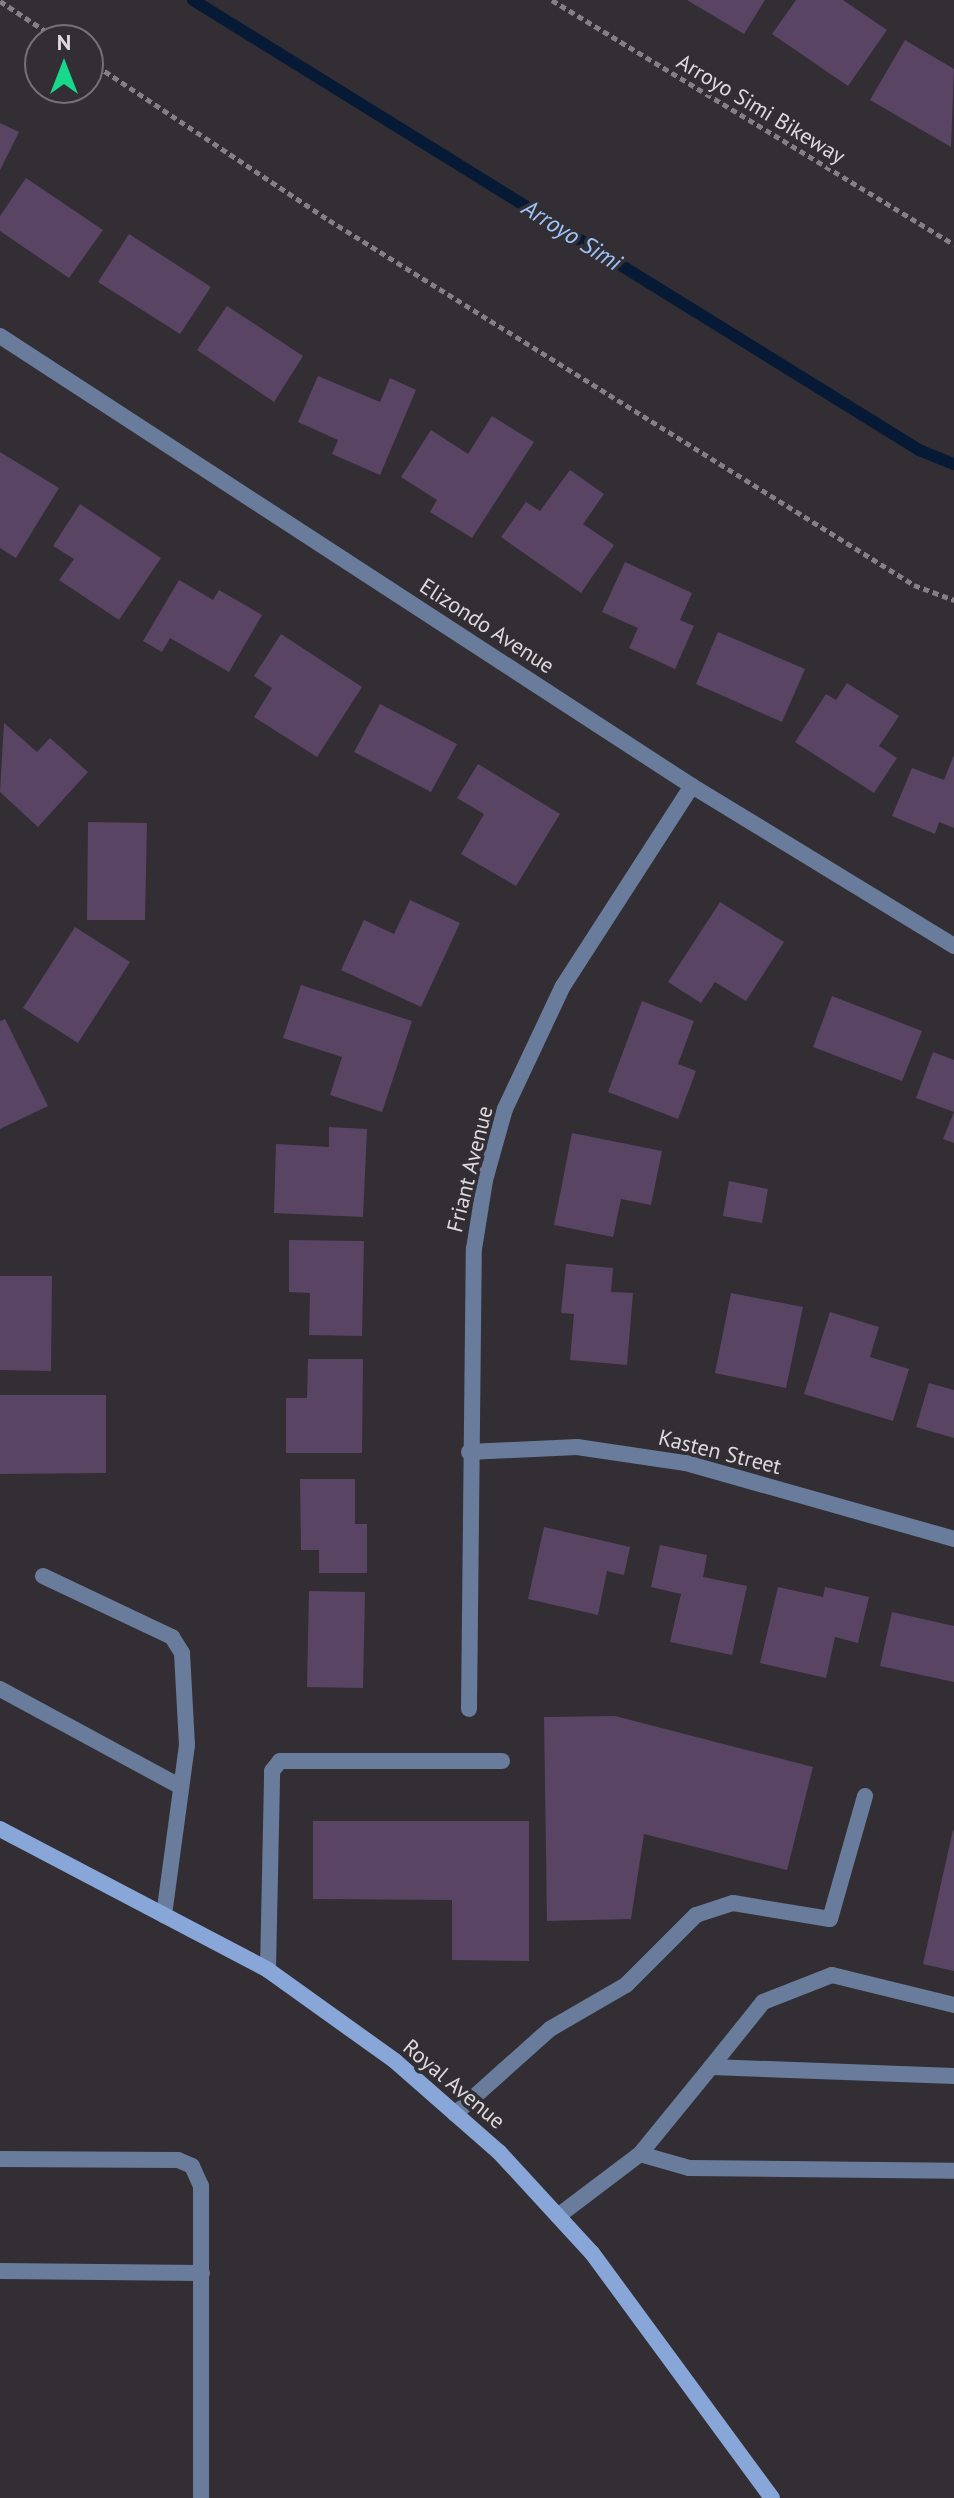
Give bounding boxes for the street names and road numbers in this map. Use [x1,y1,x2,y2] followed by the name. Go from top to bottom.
[672,48,850,170] street label: Arroyo Simi Bikeway
[415,573,559,679] street label: Elizondo Avenue
[441,1103,499,1235] street label: Friant Avenue
[656,1424,784,1480] street label: Kasten Street
[397,2033,511,2135] street label: Royal Avenue

